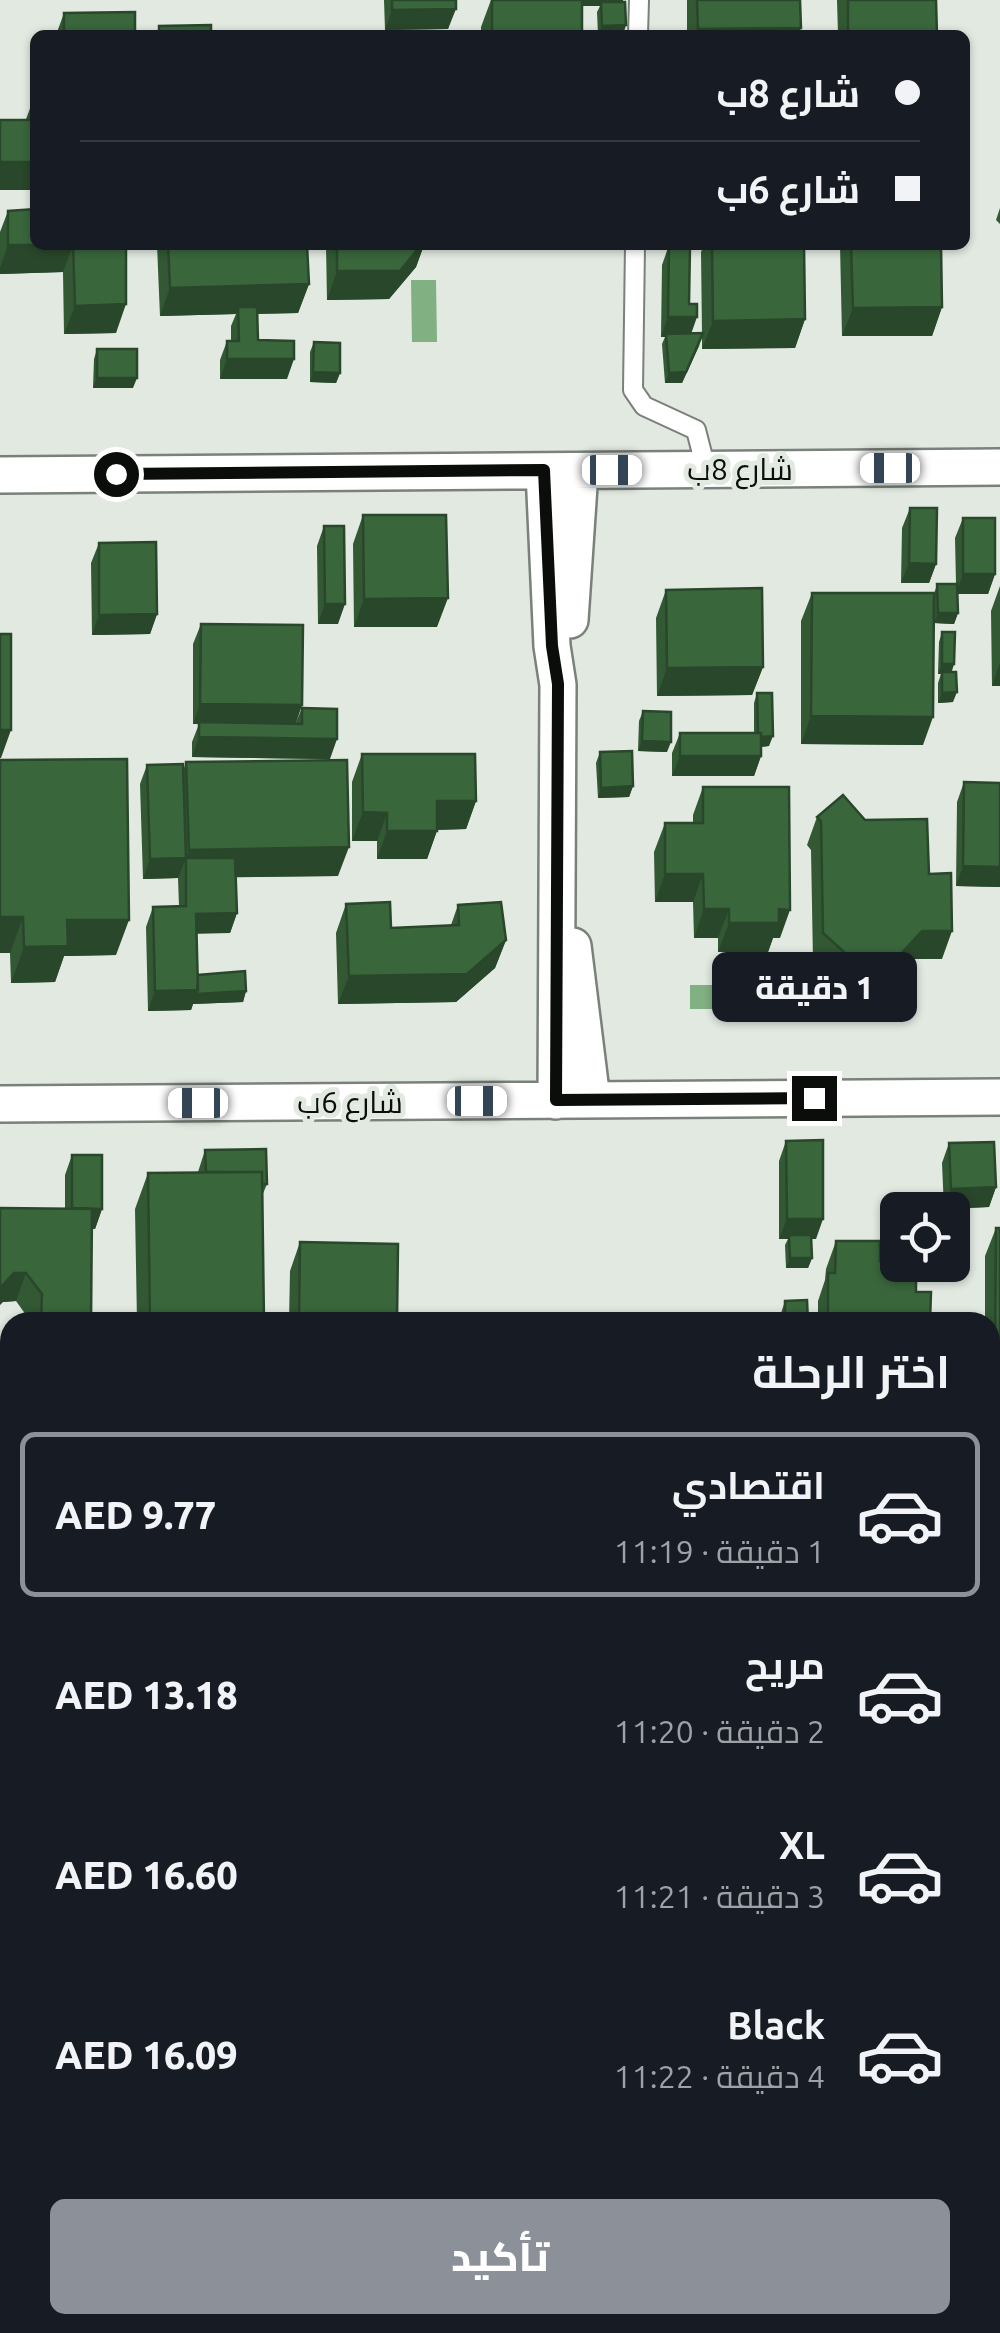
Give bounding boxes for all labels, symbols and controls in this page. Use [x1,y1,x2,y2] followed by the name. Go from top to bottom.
[716,72,860,114] text: شارع 8ب
[716,168,860,210] text: شارع 6ب
[94,452,139,497] route start
[687,452,793,490] street label: شارع 8ب
[860,453,920,483] car
[582,455,642,485] car
[712,953,916,1023] callout: 1 دقيقة
[755,969,874,1005] text: 1 دقيقة
[792,1076,837,1121] route end
[297,1085,403,1123] street label: شارع 6ب
[447,1086,507,1116] car
[168,1088,228,1118] car
[880,1192,970,1282] map controls
[880,1192,970,1282] button: locate
[752,1346,950,1397] text: اختر الرحلة
[672,1464,825,1506] text: اقتصادي
[855,1470,945,1560] icon: car
[55,1494,216,1536] text: AED 9.77
[614,1533,825,1569] text: 1 دقيقة · 11:19
[745,1644,825,1686] text: مريح
[855,1650,945,1740] icon: car
[55,1674,238,1716] text: AED 13.18
[614,1713,825,1749] text: 2 دقيقة · 11:20
[779,1824,825,1866] text: XL
[855,1830,945,1920] icon: car
[55,1854,238,1896] text: AED 16.60
[614,1878,825,1914] text: 3 دقيقة · 11:21
[727,2004,825,2046] text: Black
[855,2010,945,2100] icon: car
[55,2034,238,2076] text: AED 16.09
[614,2058,825,2094] text: 4 دقيقة · 11:22
[50,2199,950,2314] button: تأكيد

